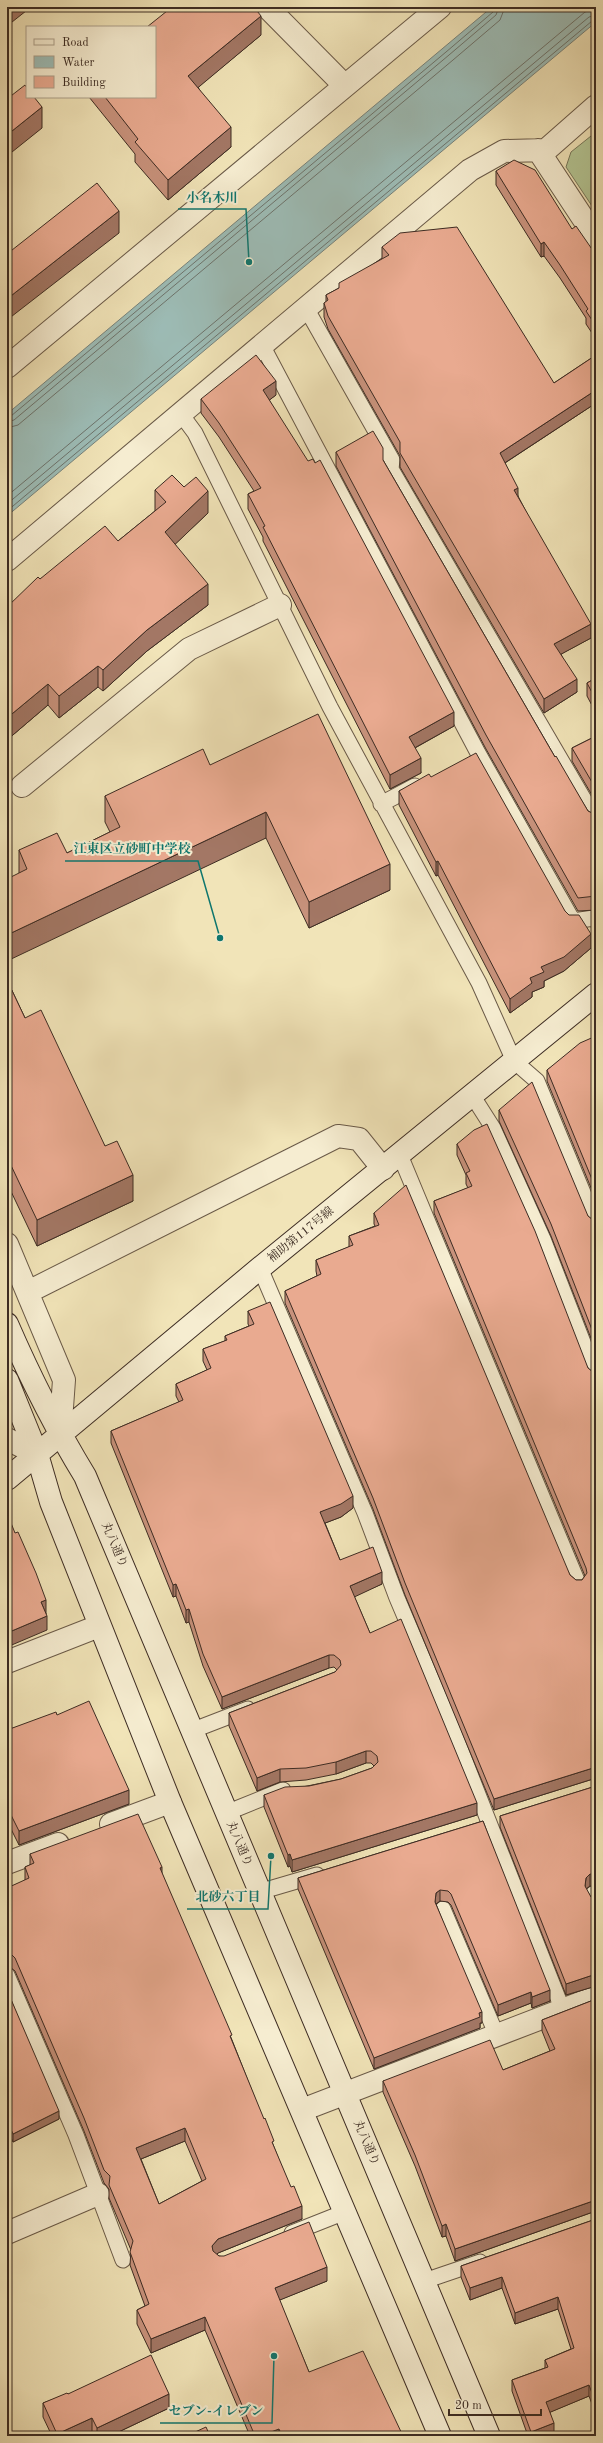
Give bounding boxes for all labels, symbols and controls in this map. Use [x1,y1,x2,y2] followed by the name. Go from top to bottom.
[26,26,156,98] legend
[62,37,89,49] text: Road
[62,57,95,69] text: Water
[62,77,106,89] text: Building
[178,184,246,209] callout: 小名木川
[186,190,238,205] text: 小名木川
[65,836,198,861] callout: 江東区立砂町中学校
[73,841,191,856] text: 江東区立砂町中学校
[265,1203,336,1265] street label: 補助第117号線
[99,1520,131,1569] street label: 丸八通り
[224,1819,256,1868] street label: 丸八通り
[187,1884,268,1909] callout: 北砂六丁目
[195,1890,261,1904] text: 北砂六丁目
[351,2118,383,2167] street label: 丸八通り
[449,2391,541,2417] scale bar
[160,2398,272,2423] callout: セブン-イレブン
[455,2400,482,2412] text: 20 m
[169,2404,263,2418] text: セブン-イレブン

